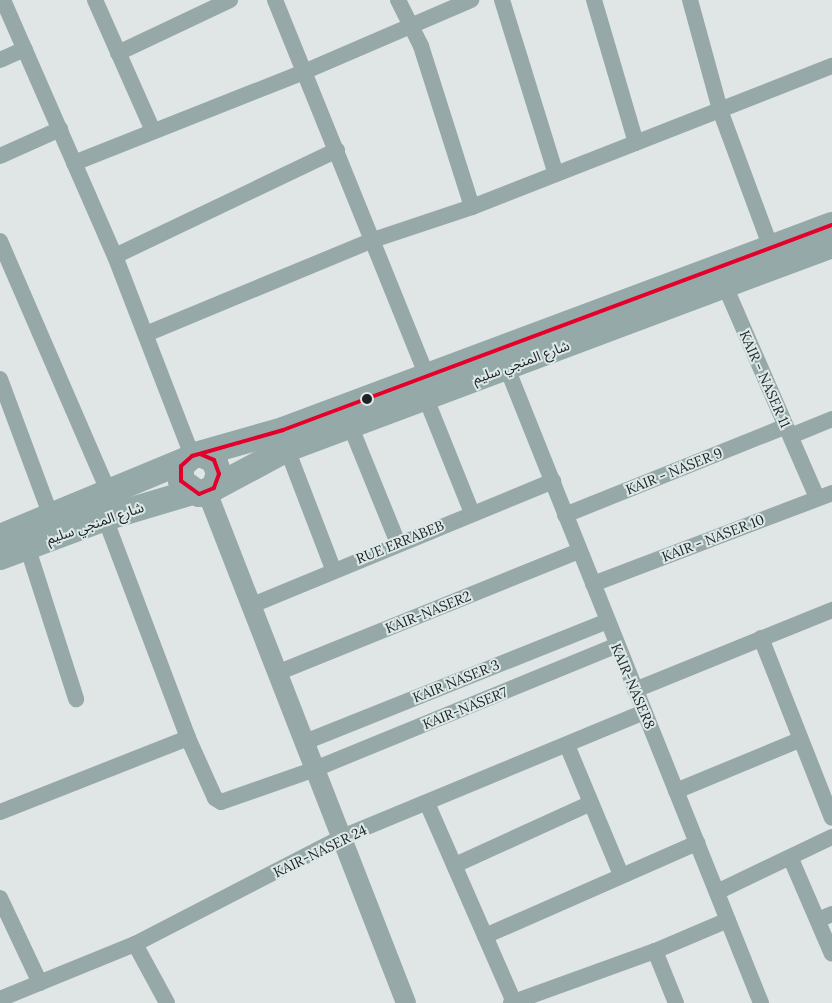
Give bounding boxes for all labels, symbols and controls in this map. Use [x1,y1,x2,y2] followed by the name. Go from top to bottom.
[736,328,794,430] street label: KAIR - NASER 11
[470,337,572,387] street label: شارع المنجي سليم
[362,394,372,404] unlabelled marker
[623,444,725,498] street label: KAIR - NASER 9
[44,498,146,548] street label: شارع المنجي سليم
[659,511,767,565] street label: KAIR - NASER 10
[354,517,446,567] street label: RUE ERRABEB
[383,587,473,637] street label: KAIR-NASER2
[607,641,659,731] street label: KAIR-NASER8
[410,656,502,706] street label: KAIR NASER 3
[420,683,510,733] street label: KAIR-NASER7
[271,821,369,881] street label: KAIR-NASER 24

